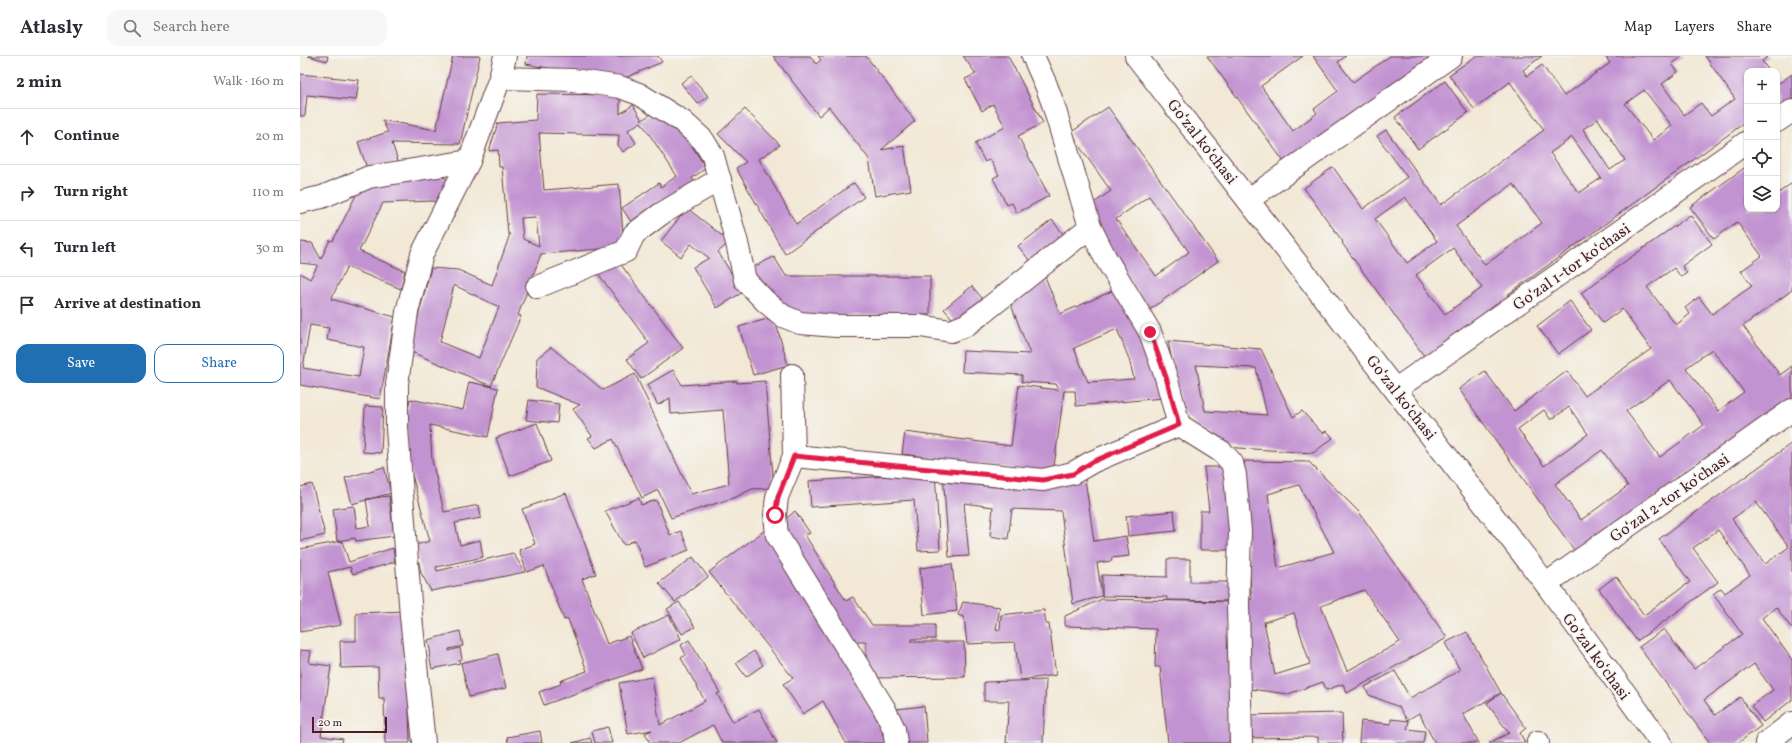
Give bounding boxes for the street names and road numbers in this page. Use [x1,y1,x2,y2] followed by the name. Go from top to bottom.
[1161,95,1242,190] street label: Goʻzal koʻchasi
[1509,219,1635,316] street label: Goʻzal 1-tor koʻchasi
[1360,351,1441,446] street label: Goʻzal koʻchasi
[1606,449,1735,548] street label: Goʻzal 2-tor koʻchasi
[1556,609,1635,705] street label: Goʻzal koʻchasi

